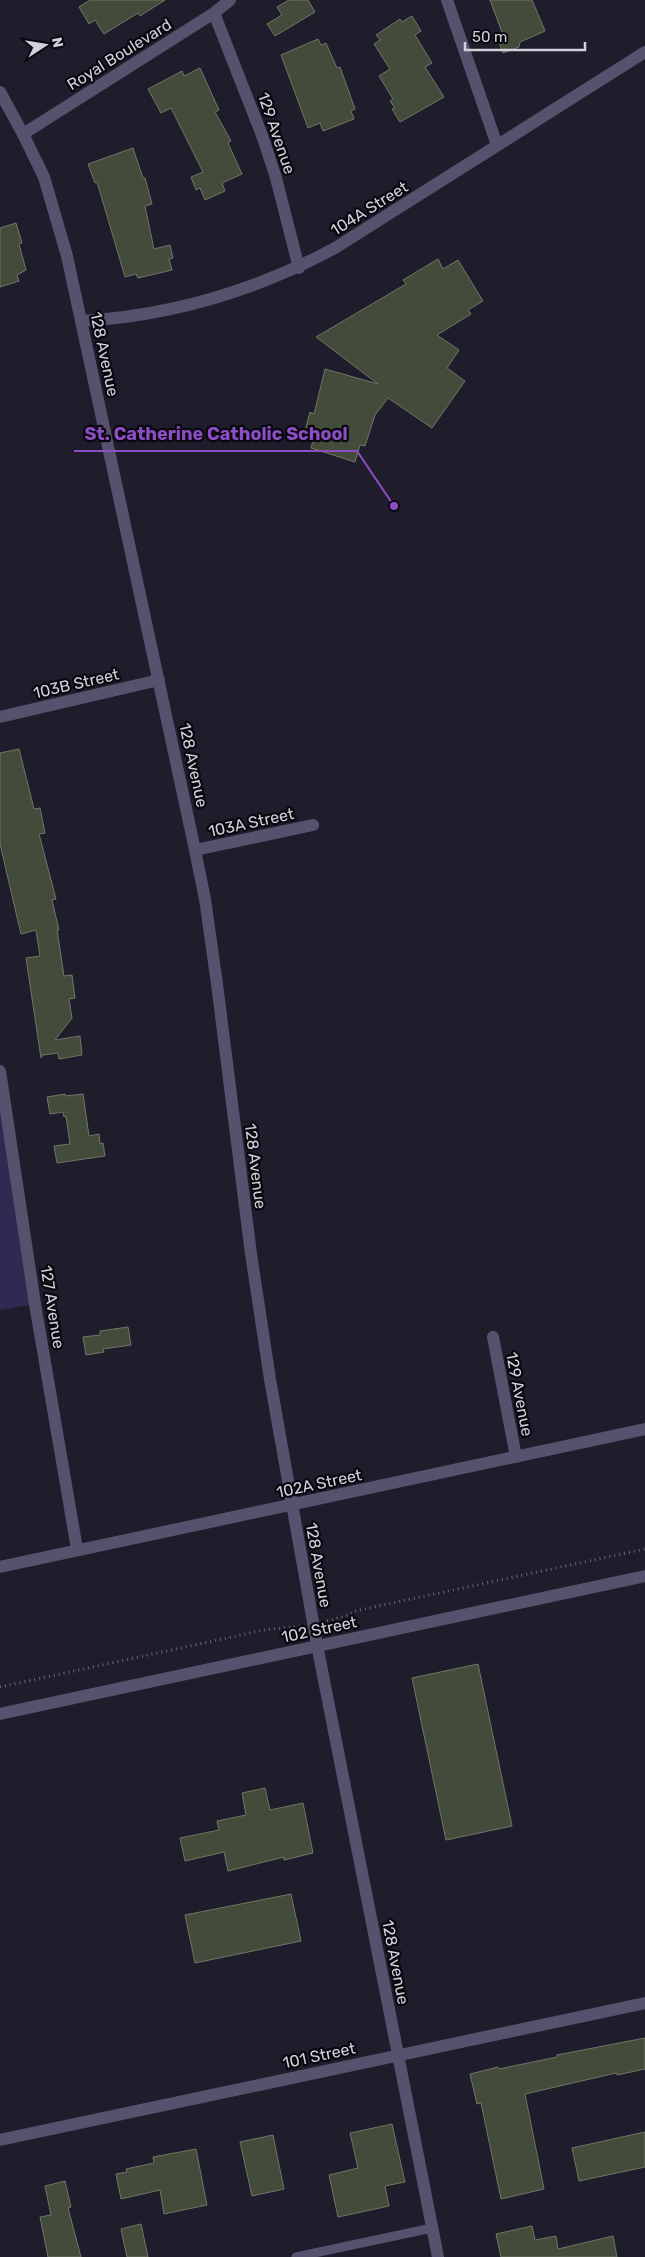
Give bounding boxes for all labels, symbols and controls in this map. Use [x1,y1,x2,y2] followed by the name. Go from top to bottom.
[64,15,175,94] street label: Royal Boulevard
[20,20,70,70] north arrow
[465,20,585,52] scale bar
[472,28,507,46] text: 50 m
[48,36,67,49] text: N
[254,90,299,177] street label: 129 Avenue
[327,177,411,240] street label: 104A Street
[86,310,123,398] street label: 128 Avenue
[74,418,357,451] callout: St. Catherine Catholic School
[84,423,348,445] text: St. Catherine Catholic School
[31,664,121,703] street label: 103B Street
[175,721,212,809] street label: 128 Avenue
[207,804,296,841] street label: 103A Street
[241,1122,270,1210] street label: 128 Avenue
[37,1264,68,1350] street label: 127 Avenue
[502,1350,537,1438] street label: 129 Avenue
[275,1465,364,1502] street label: 102A Street
[302,1521,335,1609] street label: 128 Avenue
[280,1612,359,1647] street label: 102 Street
[378,1918,413,2006] street label: 128 Avenue
[281,2038,357,2072] street label: 101 Street

